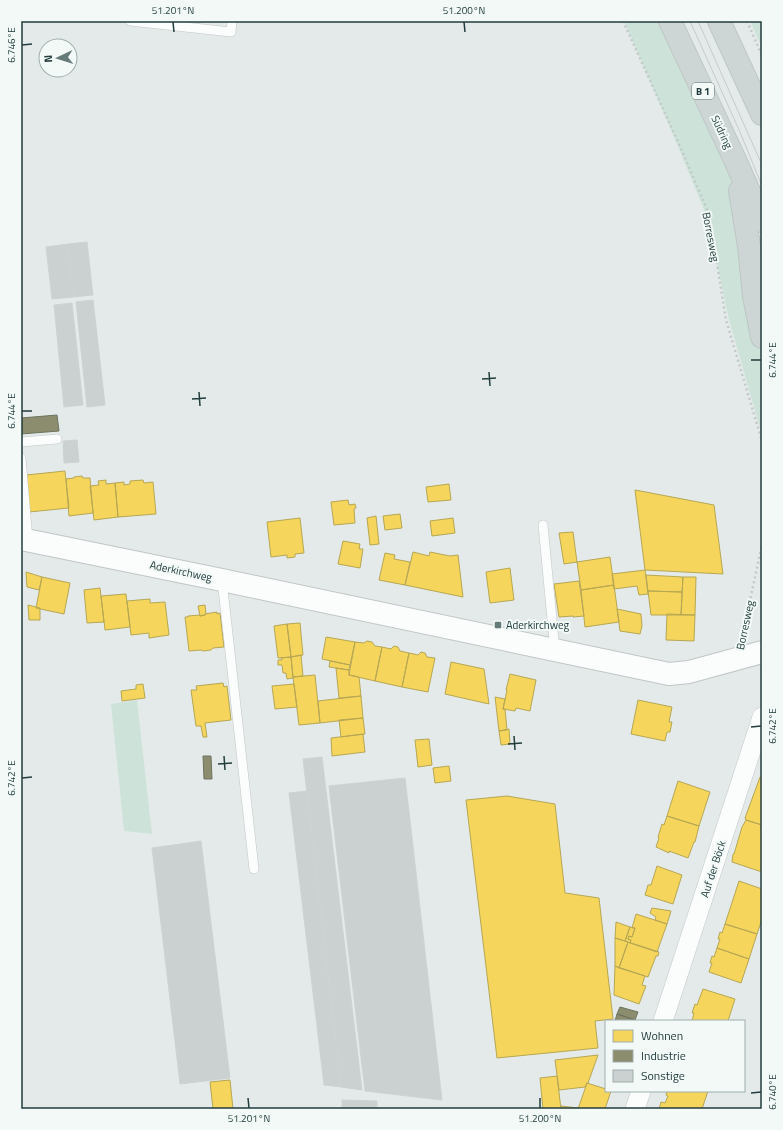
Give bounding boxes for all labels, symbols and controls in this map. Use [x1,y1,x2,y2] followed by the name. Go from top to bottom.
[152,3,194,18] text: 51.201°N
[443,3,485,18] text: 51.200°N
[4,27,19,63] text: 6.746°E
[38,38,78,78] north arrow
[40,54,56,63] text: N
[692,83,714,99] road number: B 1
[707,113,737,152] street label: Südring
[698,211,724,264] street label: Borresweg
[765,342,780,378] text: 6.744°E
[4,393,19,429] text: 6.744°E
[148,557,214,585] street label: Aderkirchweg
[732,598,758,651] street label: Borresweg
[506,617,570,633] place label: Aderkirchweg
[493,620,503,630] marker: Aderkirchweg
[765,708,780,744] text: 6.742°E
[4,760,19,796] text: 6.742°E
[696,838,730,899] street label: Auf der Böck
[605,1020,745,1092] legend
[641,1026,683,1045] text: Wohnen
[641,1046,686,1065] text: Industrie
[641,1066,685,1085] text: Sonstige
[765,1074,780,1110] text: 6.740°E
[228,1111,270,1126] text: 51.201°N
[519,1111,561,1126] text: 51.200°N

